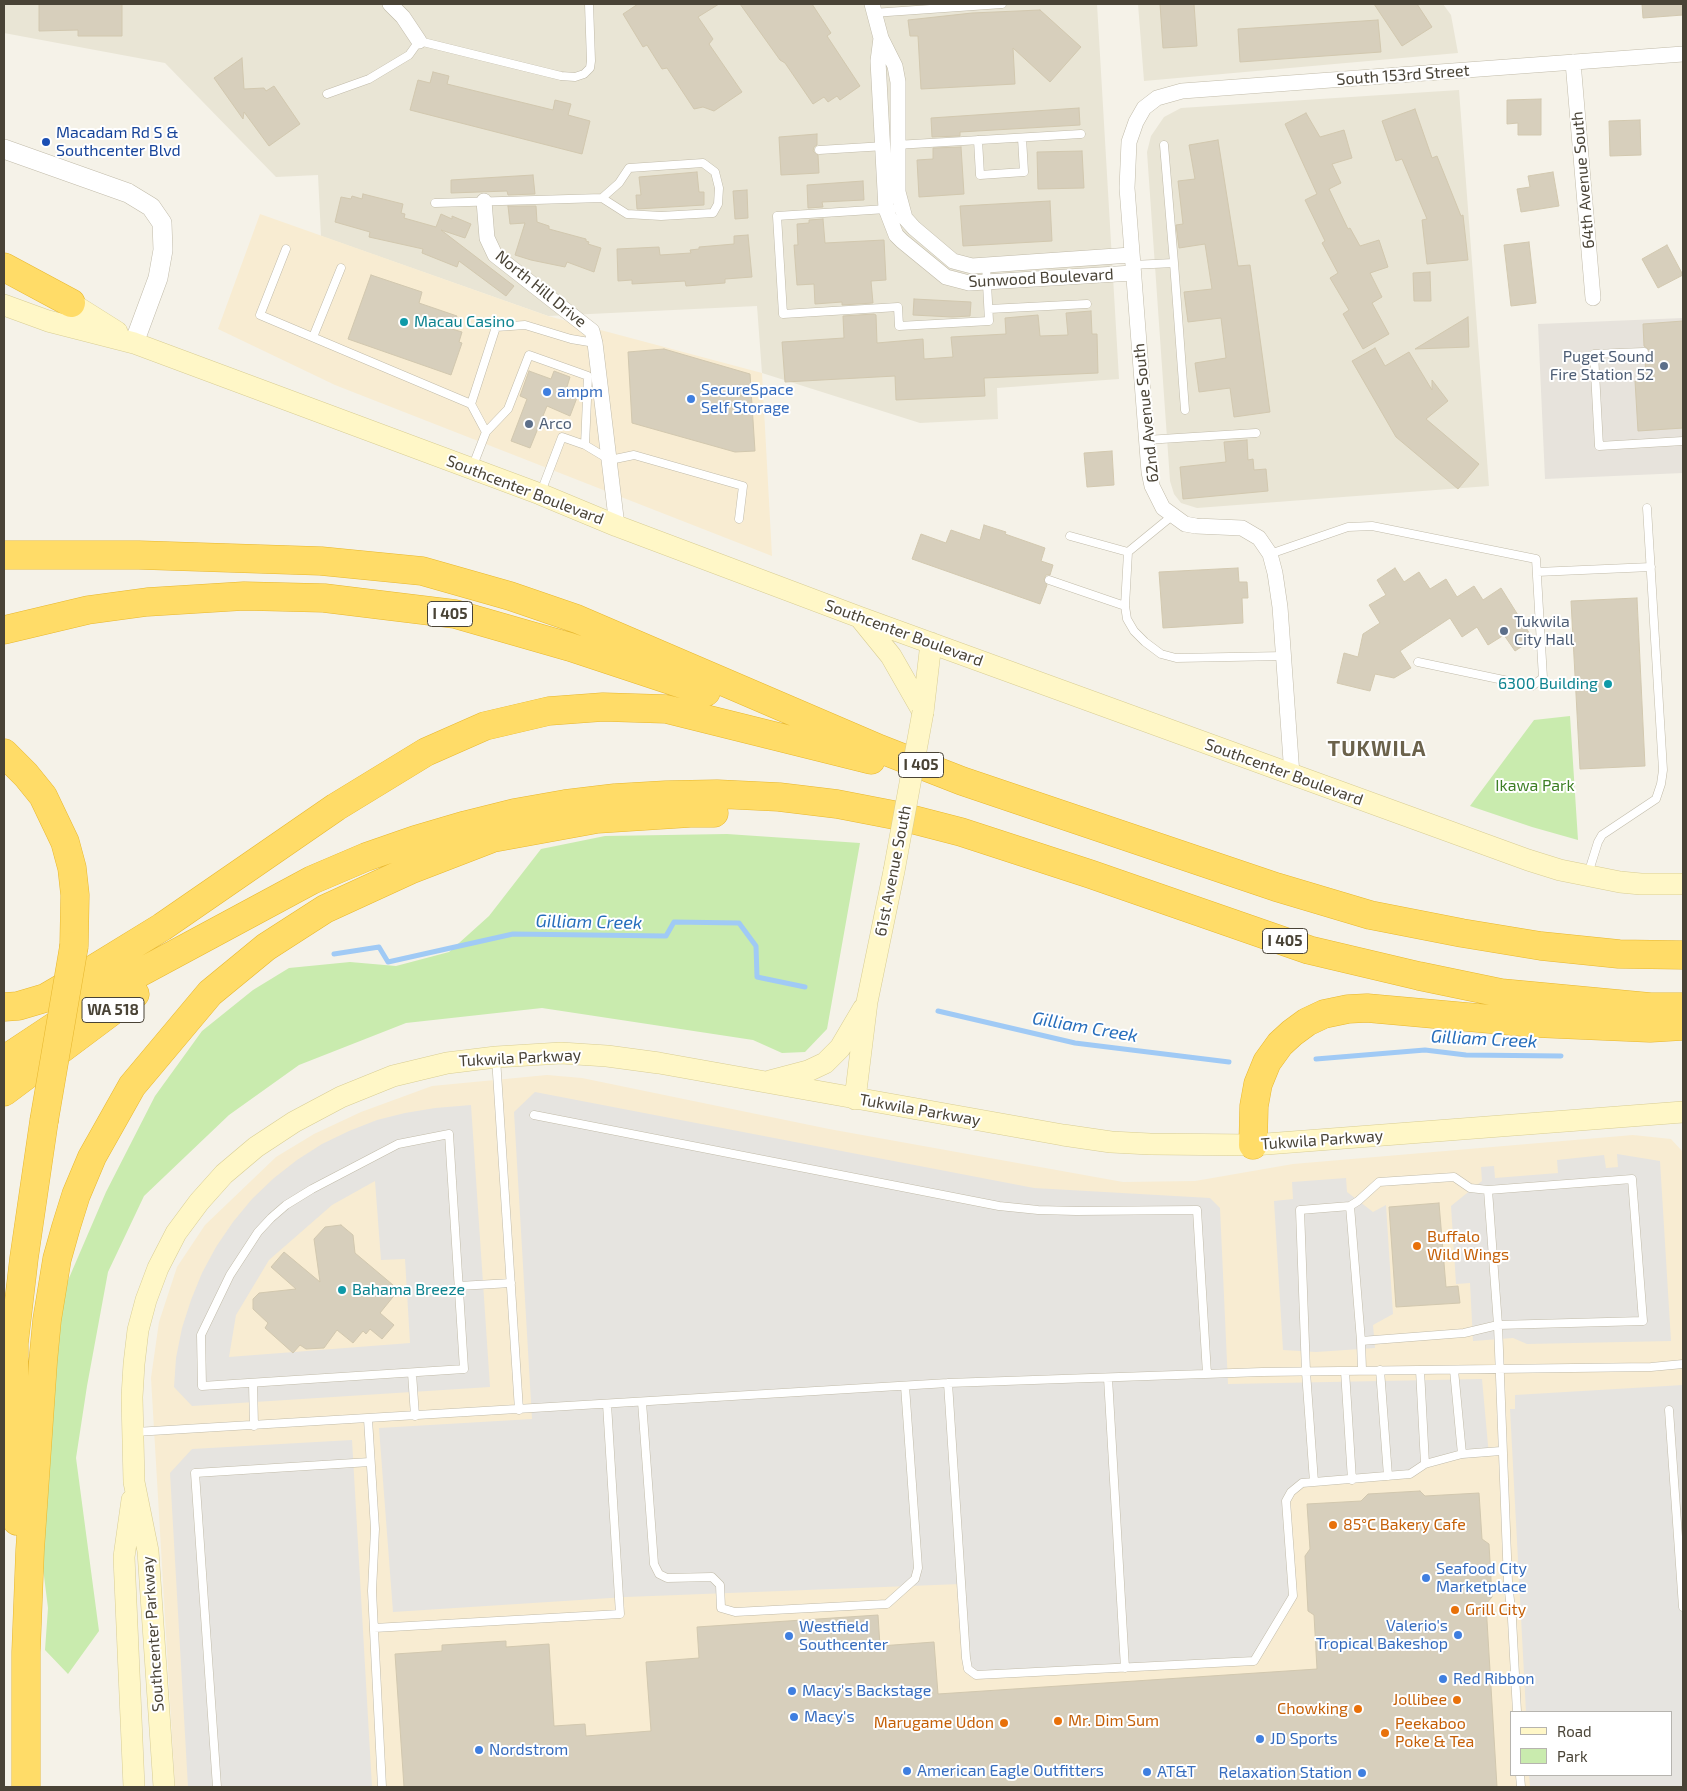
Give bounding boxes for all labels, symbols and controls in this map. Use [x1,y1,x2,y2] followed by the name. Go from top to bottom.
[1336,61,1470,89] street label: South 153rd Street
[1567,111,1599,249] street label: 64th Avenue South
[56,123,181,161] place label: Macadam Rd S & Southcenter Blvd
[40,136,52,148] marker: Macadam Rd S & Southcenter Blvd
[492,246,590,332] street label: North Hill Drive
[968,265,1114,291] street label: Sunwood Boulevard
[414,312,514,332] place label: Macau Casino
[398,316,410,328] marker: Macau Casino
[1129,342,1163,484] street label: 62nd Avenue South
[1550,347,1654,385] place label: Puget Sound Fire Station 52
[1658,360,1670,372] marker: Puget Sound Fire Station 52
[701,380,794,418] place label: SecureSpace Self Storage
[557,382,603,402] place label: ampm
[541,386,553,398] marker: ampm
[685,393,697,405] marker: SecureSpace Self Storage
[539,414,572,434] place label: Arco
[523,418,535,430] marker: Arco
[444,451,606,529] street label: Southcenter Boulevard
[822,595,986,671] street label: Southcenter Boulevard
[428,602,472,626] road number: I 405
[1514,612,1574,650] place label: Tukwila City Hall
[1498,625,1510,637] marker: Tukwila City Hall
[1498,674,1598,694] place label: 6300 Building
[1602,678,1614,690] marker: 6300 Building
[1202,734,1366,810] street label: Southcenter Boulevard
[1327,736,1427,762] district label: TUKWILA
[898,752,944,778] road number: I 405
[1495,776,1575,796] park label: Ikawa Park
[871,804,915,938] street label: 61st Avenue South
[536,910,642,934] water label: Gilliam Creek
[1262,928,1308,954] road number: I 405
[82,998,144,1022] road number: WA 518
[1031,1007,1139,1047] water label: Gilliam Creek
[1430,1025,1538,1053] water label: Gilliam Creek
[458,1045,582,1071] street label: Tukwila Parkway
[858,1090,982,1130] street label: Tukwila Parkway
[1260,1126,1384,1154] street label: Tukwila Parkway
[1427,1227,1509,1265] place label: Buffalo Wild Wings
[1411,1240,1423,1252] marker: Buffalo Wild Wings
[352,1280,465,1300] place label: Bahama Breeze
[336,1284,348,1296] marker: Bahama Breeze
[1343,1515,1466,1535] place label: 85°C Bakery Cafe
[1327,1519,1339,1531] marker: 85°C Bakery Cafe
[138,1556,168,1712] street label: Southcenter Parkway
[1436,1559,1527,1597] place label: Seafood City Marketplace
[1420,1572,1432,1584] marker: Seafood City Marketplace
[1465,1600,1526,1620] place label: Grill City
[1449,1604,1461,1616] marker: Grill City
[1316,1616,1448,1654] place label: Valerio's Tropical Bakeshop
[799,1617,888,1655] place label: Westfield Southcenter
[1452,1629,1464,1641] marker: Valerio's Tropical Bakeshop
[783,1630,795,1642] marker: Westfield Southcenter
[1453,1669,1535,1689] place label: Red Ribbon
[1437,1673,1449,1685] marker: Red Ribbon
[802,1681,931,1701] place label: Macy's Backstage
[786,1685,798,1697] marker: Macy's Backstage
[1393,1690,1447,1710] place label: Jollibee
[1451,1694,1463,1706] marker: Jollibee
[1277,1699,1348,1719] place label: Chowking
[1352,1703,1364,1715] marker: Chowking
[804,1707,855,1727] place label: Macy's
[788,1711,800,1723] marker: Macy's
[1068,1711,1159,1731] place label: Mr. Dim Sum
[1510,1711,1672,1776] legend
[874,1713,994,1733] place label: Marugame Udon
[1395,1714,1474,1752] place label: Peekaboo Poke & Tea
[1052,1715,1064,1727] marker: Mr. Dim Sum
[998,1717,1010,1729] marker: Marugame Udon
[1557,1722,1592,1740] text: Road
[1379,1727,1391,1739] marker: Peekaboo Poke & Tea
[1270,1729,1338,1749] place label: JD Sports
[1254,1733,1266,1745] marker: JD Sports
[489,1740,568,1760] place label: Nordstrom
[473,1744,485,1756] marker: Nordstrom
[1557,1747,1588,1765] text: Park
[917,1761,1104,1781] place label: American Eagle Outfitters
[1157,1762,1196,1782] place label: AT&T
[1219,1763,1352,1783] place label: Relaxation Station
[901,1765,913,1777] marker: American Eagle Outfitters
[1141,1766,1153,1778] marker: AT&T
[1356,1767,1368,1779] marker: Relaxation Station

